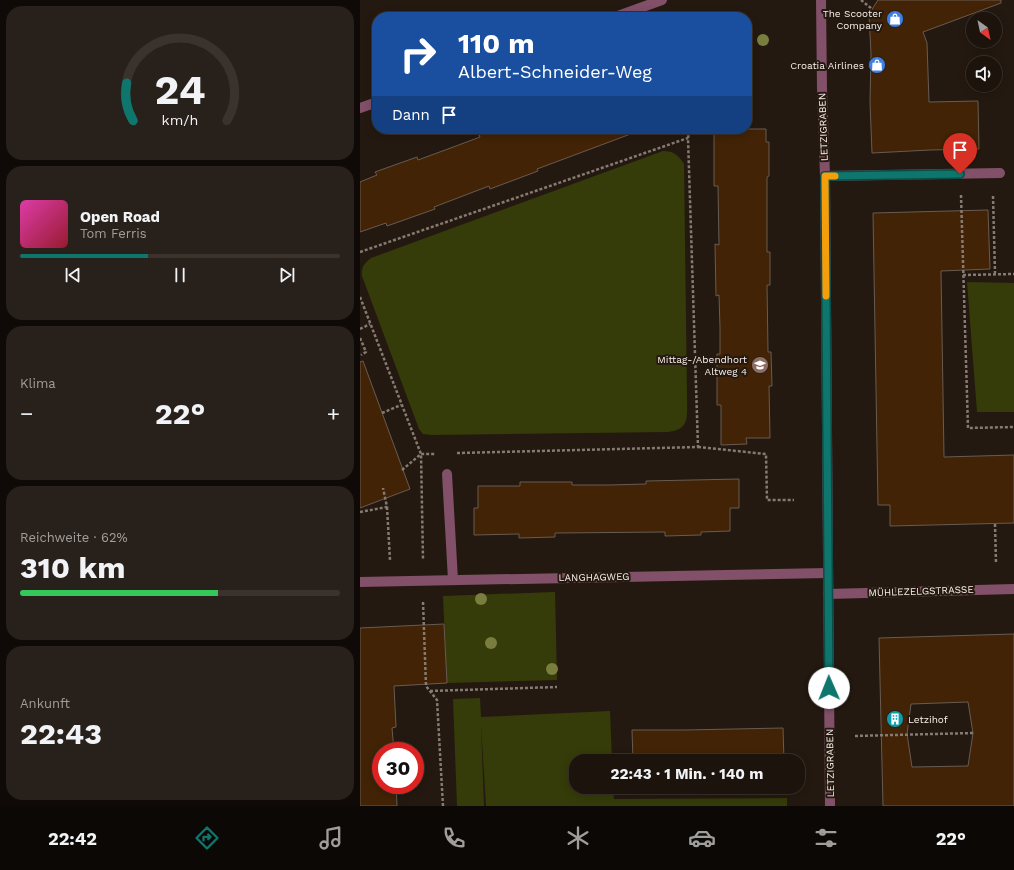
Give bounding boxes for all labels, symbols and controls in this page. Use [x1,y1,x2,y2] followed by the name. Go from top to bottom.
[823,8,883,31] place label: The Scooter Company
[885,9,905,29] shop icon: The Scooter Company
[966,12,1002,48] north arrow
[966,12,1002,92] map controls
[458,27,535,60] text: 110 m
[392,28,444,80] icon: right
[867,55,887,75] shop icon: Croatia Airlines
[966,56,1002,92] button: sound
[790,60,864,71] place label: Croatia Airlines
[458,61,652,82] text: Albert-Schneider-Weg
[154,65,206,114] text: 24
[816,93,830,161] street label: LETZIGRABEN
[438,104,460,126] icon: arrive
[392,106,430,124] text: Dann
[162,112,198,128] text: km/h
[943,133,977,174] pin
[949,139,971,161] icon: arrive
[80,208,160,226] text: Open Road
[80,226,147,241] text: Tom Ferris
[62,264,84,286] icon: previous
[169,264,191,286] icon: pause
[276,264,298,286] icon: next
[657,354,748,377] place label: Mittag-/Abendhort Altweg 4
[750,355,770,375] school or university icon: Mittag-/Abendhort Altweg 4
[20,376,56,391] text: Klima
[155,396,205,431] text: 22°
[20,401,33,426] text: −
[327,401,340,426] text: +
[20,530,128,545] text: Reichweite · 62%
[20,550,126,585] text: 310 km
[558,571,630,583] street label: LANGHAGWEG
[868,584,974,598] street label: MÜHLEZELGSTRASSE
[808,667,850,709] position arrow
[20,696,70,711] text: Ankunft
[885,709,905,729] building icon: Letzihof
[908,714,948,725] place label: Letzihof
[20,716,102,751] text: 22:43
[824,729,836,797] street label: LETZIGRABEN
[372,742,424,794] speed limit sign: 30
[611,765,763,783] text: 22:43 · 1 Min. · 140 m
[193,824,221,852] icon: directions
[317,824,345,852] icon: music
[440,824,468,852] icon: phone
[564,824,592,852] icon: climate
[688,824,716,852] icon: car
[812,824,840,852] icon: filters
[48,828,97,849] text: 22:42
[936,828,966,849] text: 22°

